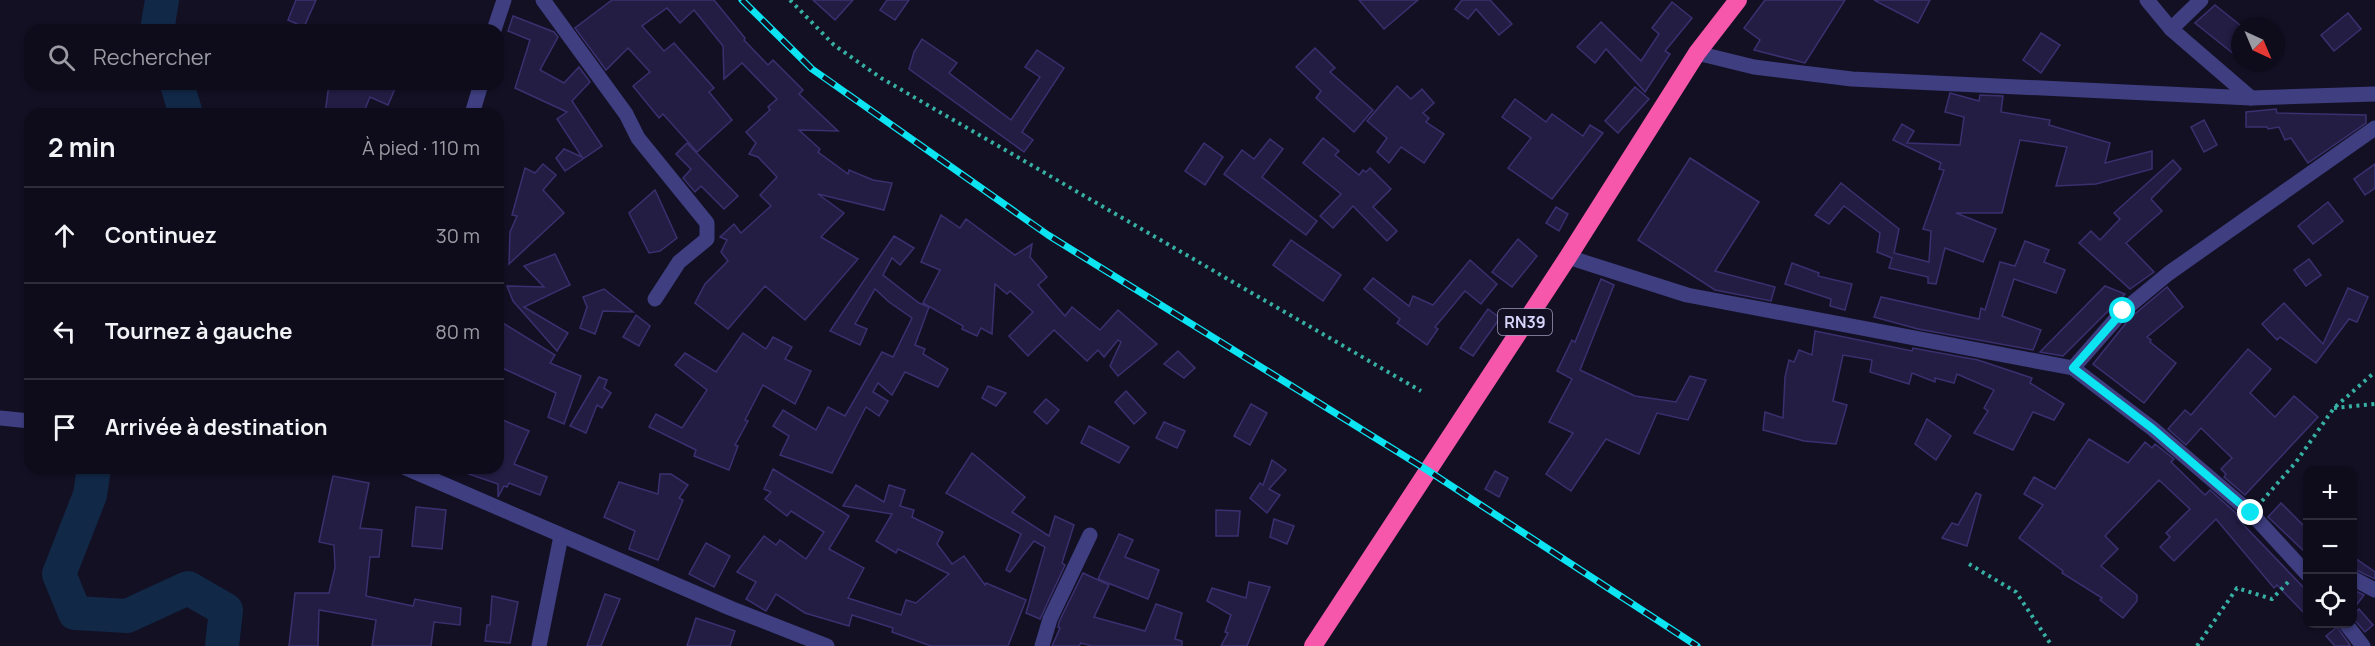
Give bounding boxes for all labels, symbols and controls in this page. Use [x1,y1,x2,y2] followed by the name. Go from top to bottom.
[2231,18,2285,72] north arrow
[24,24,504,90] search box
[45,41,78,74] icon: search
[93,42,212,72] text: Rechercher
[48,129,116,165] text: 2 min
[362,134,480,161] text: À pied · 110 m
[48,219,81,252] icon: ahead
[105,220,217,250] text: Continuez
[436,222,480,249] text: 30 m
[2109,297,2135,323] route start
[1498,309,1552,335] road number: RN39
[48,315,81,348] icon: left
[105,316,292,346] text: Tournez à gauche
[435,318,480,345] text: 80 m
[48,411,81,444] icon: arrive
[105,412,328,442] text: Arrivée à destination
[2303,466,2357,628] map controls
[2303,466,2357,520] button: +
[2237,499,2263,525] route end
[2303,520,2357,574] button: −
[2303,574,2357,628] button: locate

